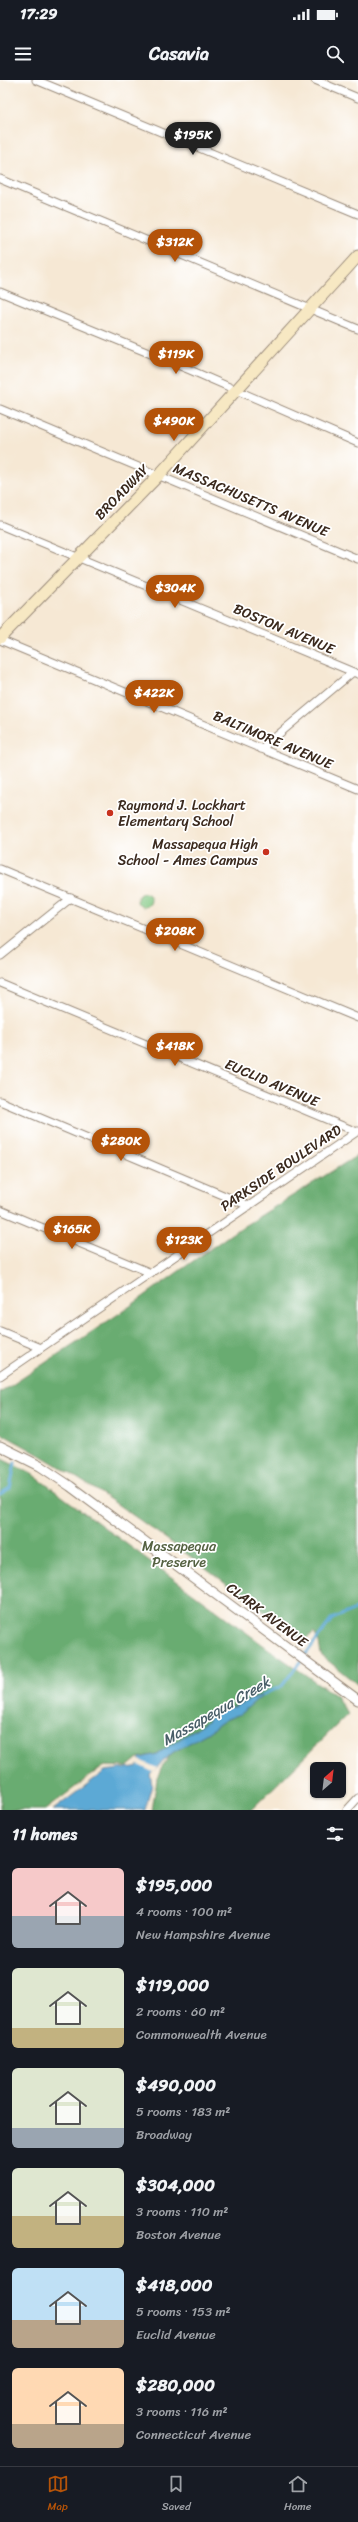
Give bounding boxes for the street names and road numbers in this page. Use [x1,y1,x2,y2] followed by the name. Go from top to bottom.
[169,456,334,545] street label: MASSACHUSETTS AVENUE
[89,457,156,526] street label: BROADWAY
[229,596,340,662] street label: BOSTON AVENUE
[209,703,338,777] street label: BALTIMORE AVENUE
[221,1052,324,1115] street label: EUCLID AVENUE
[215,1118,347,1218] street label: PARKSIDE BOULEVARD
[221,1576,314,1655] street label: CLARK AVENUE

